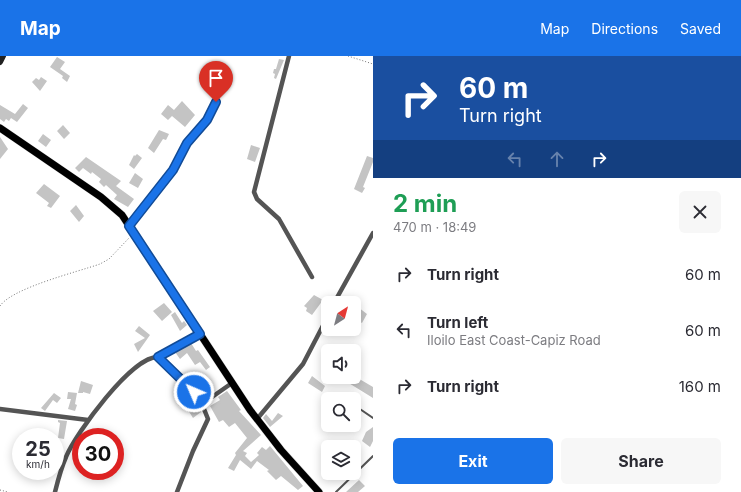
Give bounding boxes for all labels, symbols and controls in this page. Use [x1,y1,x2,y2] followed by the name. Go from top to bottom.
[20,17,61,40] text: Map
[540,20,569,37] text: Map
[591,20,658,37] text: Directions
[680,20,721,37] text: Saved
[199,61,233,102] pin
[205,67,227,89] icon: arrive
[459,71,528,105] text: 60 m
[393,72,445,124] icon: right
[459,105,542,126] text: Turn right
[504,148,526,170] icon: left
[546,148,568,170] icon: ahead
[588,148,610,170] icon: right
[393,189,457,218] text: 2 min
[679,191,721,233] button: close
[393,219,476,235] text: 470 m · 18:49
[393,263,415,285] icon: right
[427,265,499,284] text: Turn right
[685,265,721,284] text: 60 m
[321,296,361,336] north arrow
[321,296,361,480] map controls
[427,313,488,332] text: Turn left
[393,319,415,341] icon: left
[685,321,721,340] text: 60 m
[427,332,601,348] text: Iloilo East Coast-Capiz Road
[321,344,361,384] button: sound
[173,371,215,413] position arrow
[393,375,415,397] icon: right
[427,377,499,396] text: Turn right
[679,377,721,396] text: 160 m
[321,392,361,432] button: search
[72,428,124,480] speed limit sign: 30
[25,437,51,461] text: 25
[393,438,553,484] button: Exit
[561,438,721,484] button: Share
[321,440,361,480] button: layers
[26,458,50,470] text: km/h

